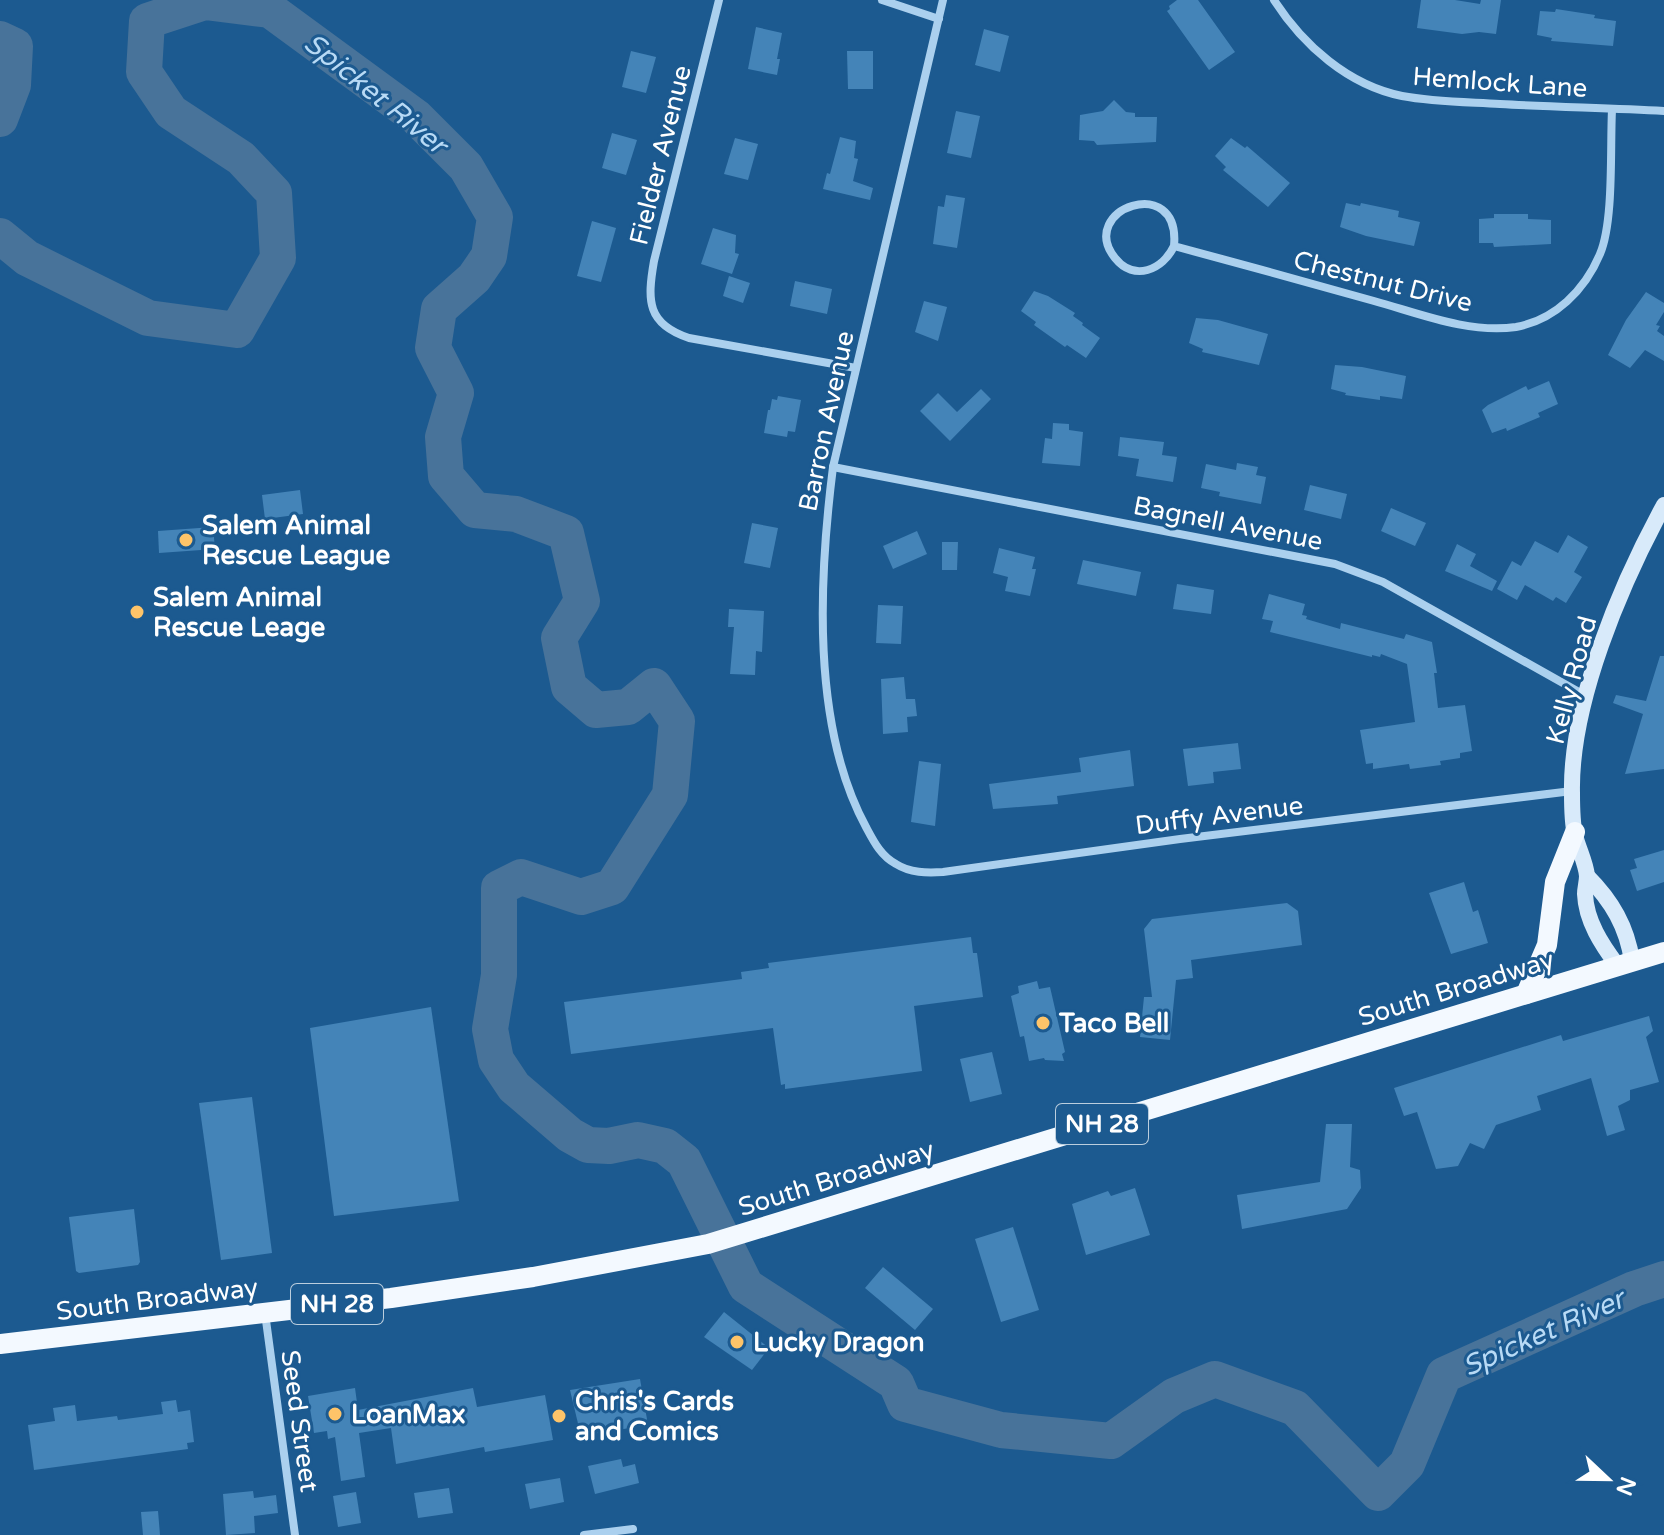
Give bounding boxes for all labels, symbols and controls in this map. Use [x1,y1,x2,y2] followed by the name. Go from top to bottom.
[297,26,456,164] water label: Spicket River
[1412,61,1588,104] street label: Hemlock Lane
[623,62,698,248] street label: Fielder Avenue
[1290,244,1476,319] street label: Chestnut Drive
[792,328,861,514] street label: Barron Avenue
[1131,490,1325,557] street label: Bagnell Avenue
[202,510,390,571] place label: Salem Animal Rescue League
[177,531,195,549] marker: Salem Animal Rescue League
[153,582,326,643] place label: Salem Animal Rescue Leage
[128,603,146,621] marker: Salem Animal Rescue Leage
[1540,613,1603,747] street label: Kelly Road
[1133,790,1305,841] street label: Duffy Avenue
[1354,944,1558,1033] street label: South Broadway
[1058,1008,1169,1039] place label: Taco Bell
[1034,1014,1052,1032] marker: Taco Bell
[1056,1104,1148,1144] road number: NH 28
[734,1134,938,1223] street label: South Broadway
[54,1272,260,1327] street label: South Broadway
[1457,1281,1633,1384] water label: Spicket River
[291,1284,383,1324] road number: NH 28
[753,1327,924,1358] place label: Lucky Dragon
[728,1333,746,1351] marker: Lucky Dragon
[274,1348,325,1494] street label: Seed Street
[575,1386,734,1447] place label: Chris's Cards and Comics
[351,1399,466,1430] place label: LoanMax
[326,1405,344,1423] marker: LoanMax
[550,1407,568,1425] marker: Chris's Cards and Comics
[1568,1439,1648,1519] north arrow
[1610,1473,1641,1499] text: N

